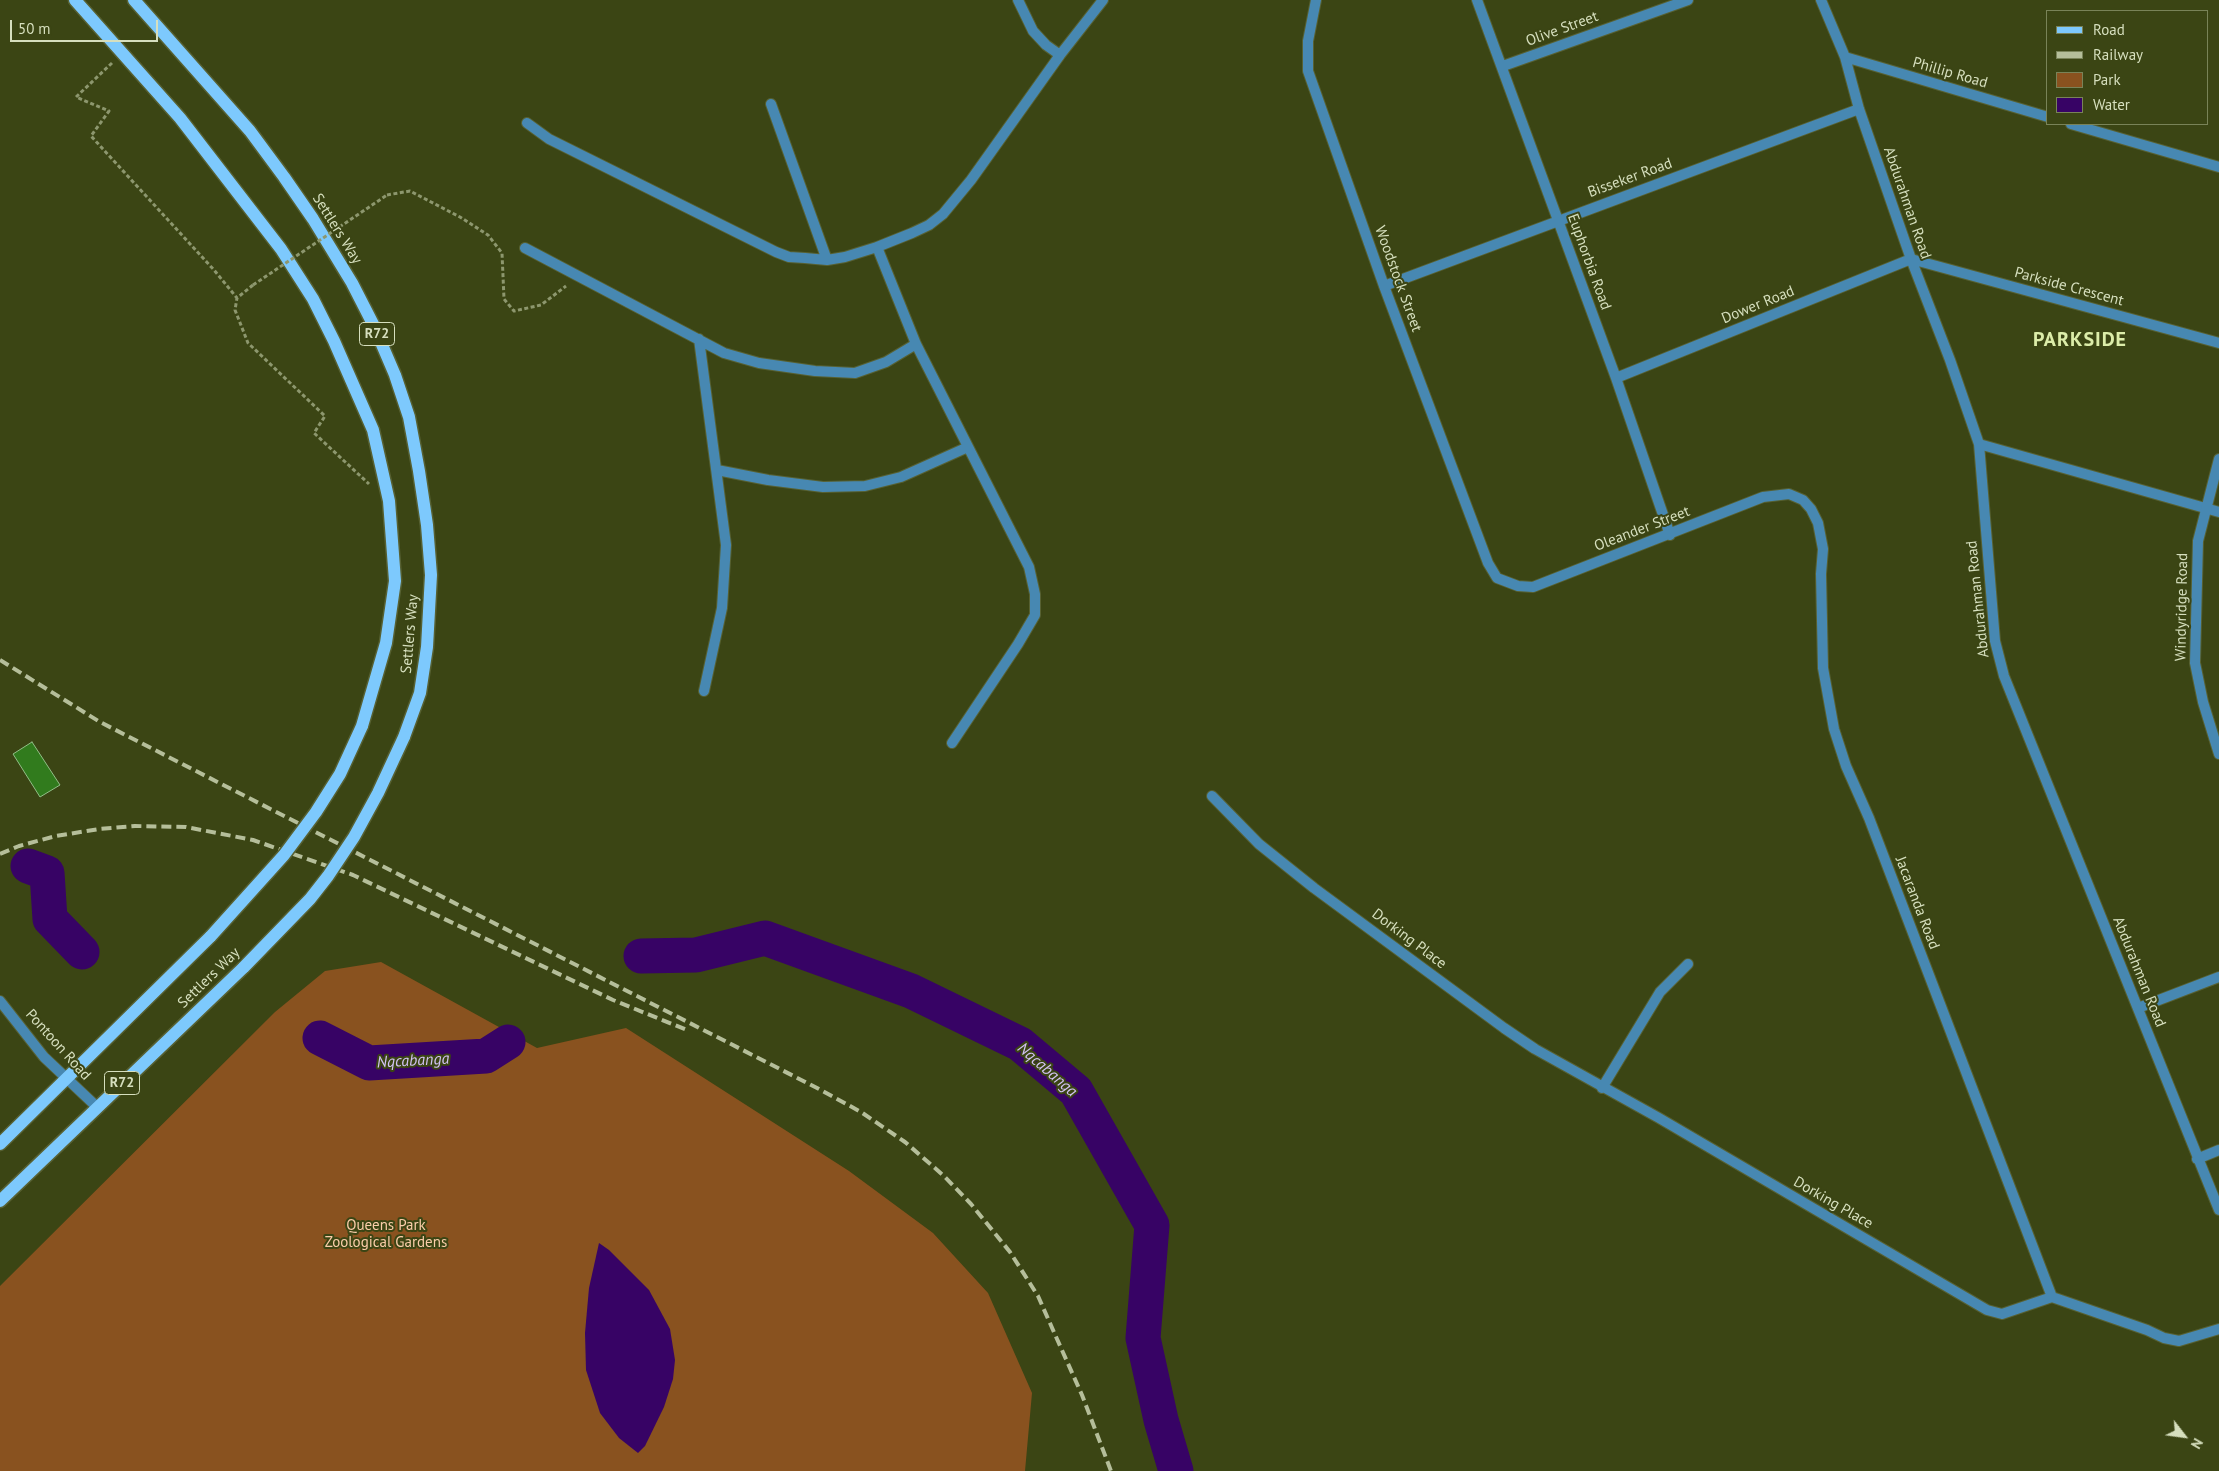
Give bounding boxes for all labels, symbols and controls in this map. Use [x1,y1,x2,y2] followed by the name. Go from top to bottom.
[1523,8,1601,50] street label: Olive Street
[12,10,160,42] scale bar
[2046,10,2209,125] legend
[18,19,51,38] text: 50 m
[2093,20,2125,39] text: Road
[2093,45,2143,64] text: Railway
[1910,54,1990,92] street label: Phillip Road
[2093,70,2121,89] text: Park
[2093,95,2130,114] text: Water
[1879,145,1935,261] street label: Abdurahman Road
[1585,154,1675,202] street label: Bisseker Road
[308,191,366,267] street label: Settlers Way
[1563,212,1615,312] street label: Euphorbia Road
[1370,224,1426,334] street label: Woodstock Street
[2012,264,2126,310] street label: Parkside Crescent
[1719,282,1797,328] street label: Dower Road
[360,322,394,346] road number: R72
[2032,328,2128,352] district label: PARKSIDE
[1592,502,1692,556] street label: Oleander Street
[1963,540,1993,658] street label: Abdurahman Road
[2172,553,2192,661] street label: Windyridge Road
[398,594,422,674] street label: Settlers Way
[1891,854,1943,952] street label: Jacaranda Road
[1368,905,1450,973] street label: Dorking Place
[2109,914,2169,1030] street label: Abdurahman Road
[174,944,244,1012] street label: Settlers Way
[22,1006,94,1084] street label: Pontoon Road
[1013,1039,1081,1101] water label: Nqcabanga
[376,1050,450,1072] water label: Nqcabanga
[104,1072,140,1094] road number: R72
[1790,1173,1876,1233] street label: Dorking Place
[325,1217,447,1252] park label: Queens Park Zoological Gardens
[2159,1411,2209,1461] north arrow
[2187,1435,2207,1452] text: N

